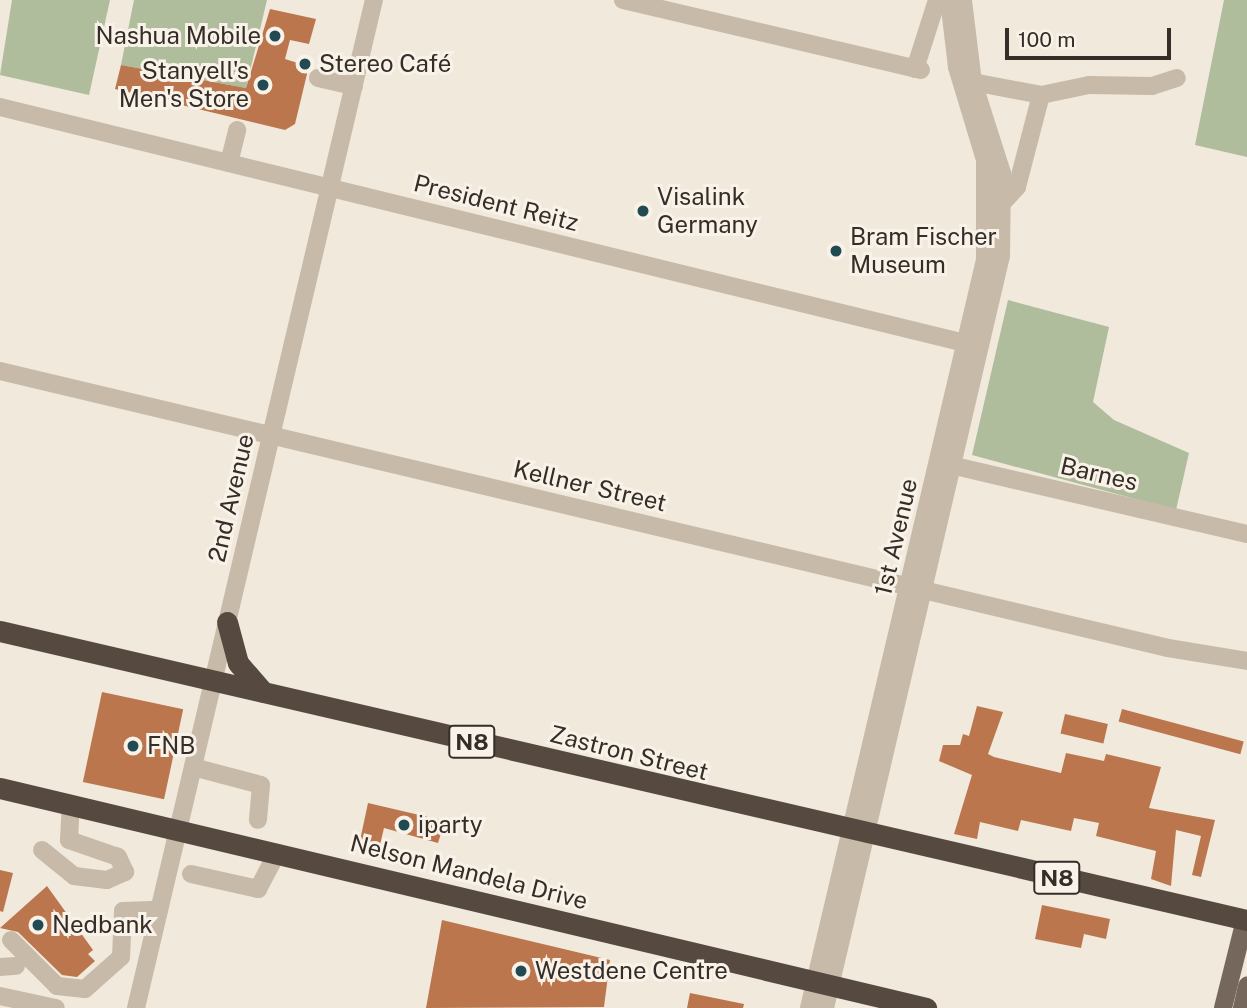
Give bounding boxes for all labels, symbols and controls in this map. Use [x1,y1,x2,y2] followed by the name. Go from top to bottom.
[1009,14,1175,58] scale bar
[95,22,261,50] place label: Nashua Mobile
[1018,27,1075,52] text: 100 m
[267,28,283,44] marker: Nashua Mobile
[319,50,452,78] place label: Stereo Café
[297,56,313,72] marker: Stereo Café
[119,57,249,113] place label: Stanyell's Men's Store
[255,77,271,93] marker: Stanyell's Men's Store
[411,169,581,237] street label: President Reitz
[657,183,758,239] place label: Visalink Germany
[635,203,651,219] marker: Visalink Germany
[850,223,997,279] place label: Bram Fischer Museum
[828,243,844,259] marker: Bram Fischer Museum
[202,431,260,565] street label: 2nd Avenue
[1058,451,1140,497] street label: Barnes
[511,454,669,518] street label: Kellner Street
[869,476,923,598] street label: 1st Avenue
[547,719,711,787] street label: Zastron Street
[448,722,496,762] road number: N8
[147,732,195,760] place label: FNB
[125,738,141,754] marker: FNB
[418,811,483,839] place label: iparty
[396,817,412,833] marker: iparty
[347,829,591,915] street label: Nelson Mandela Drive
[1032,858,1082,898] road number: N8
[52,911,153,939] place label: Nedbank
[30,917,46,933] marker: Nedbank
[535,957,728,985] place label: Westdene Centre
[513,963,529,979] marker: Westdene Centre

